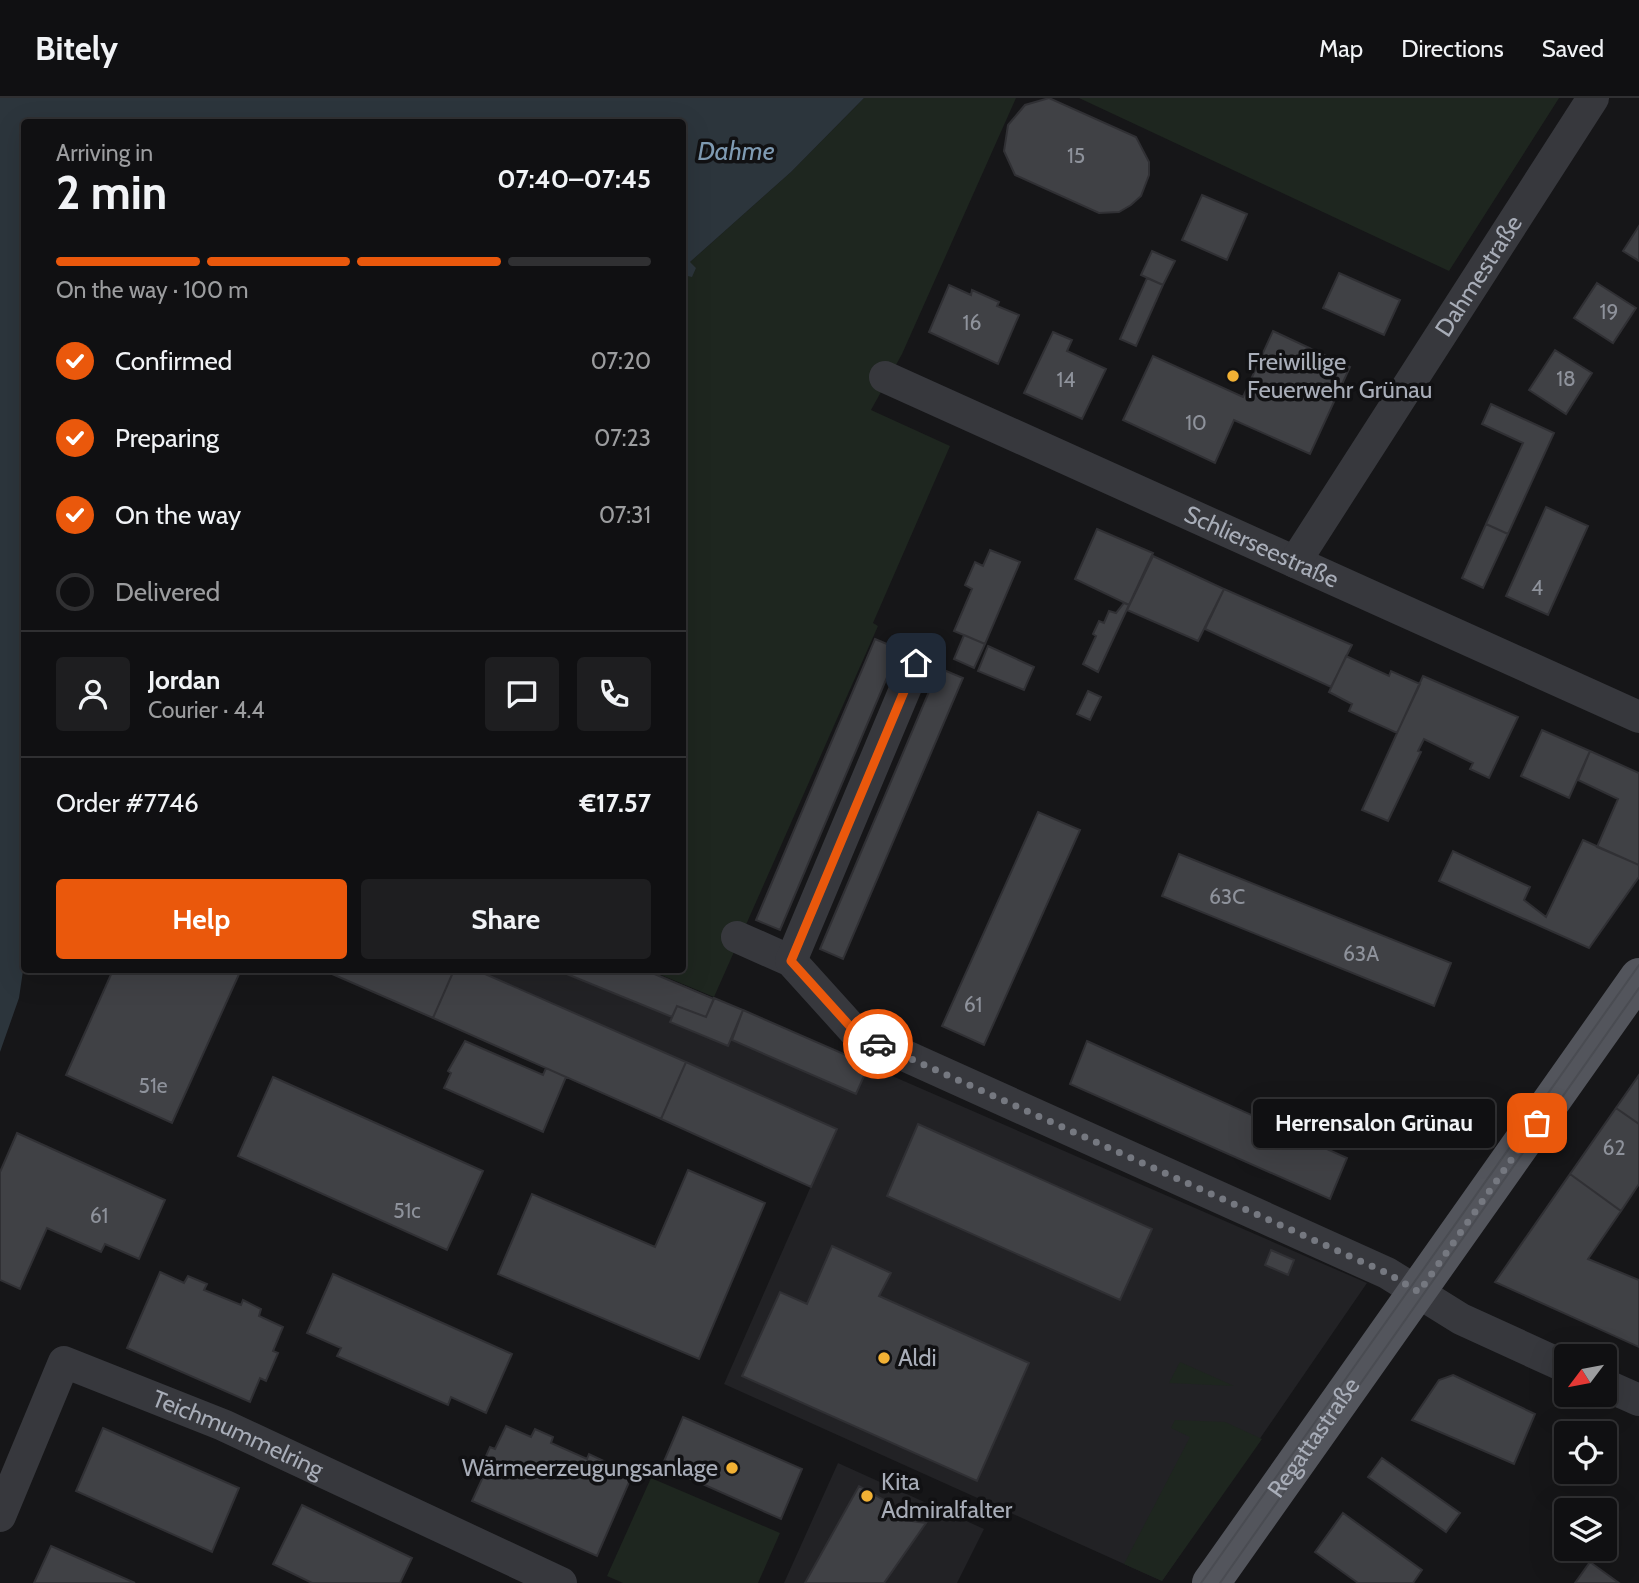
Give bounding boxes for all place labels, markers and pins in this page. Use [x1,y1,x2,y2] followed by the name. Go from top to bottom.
[1247,347,1432,404] place label: Freiwillige Feuerwehr Grünau
[1225,368,1241,384] marker: Freiwillige Feuerwehr Grünau
[886,633,946,693] pin
[1507,1093,1567,1153] pin
[1254,1098,1495,1148] callout: Herrensalon Grünau
[898,1343,937,1372] place label: Aldi
[876,1350,892,1366] marker: Aldi
[462,1453,718,1482] place label: Wärmeerzeugungsanlage
[724,1460,740,1476] marker: Wärmeerzeugungsanlage
[881,1467,1013,1524] place label: Kita Admiralfalter
[859,1488,875,1504] marker: Kita Admiralfalter

